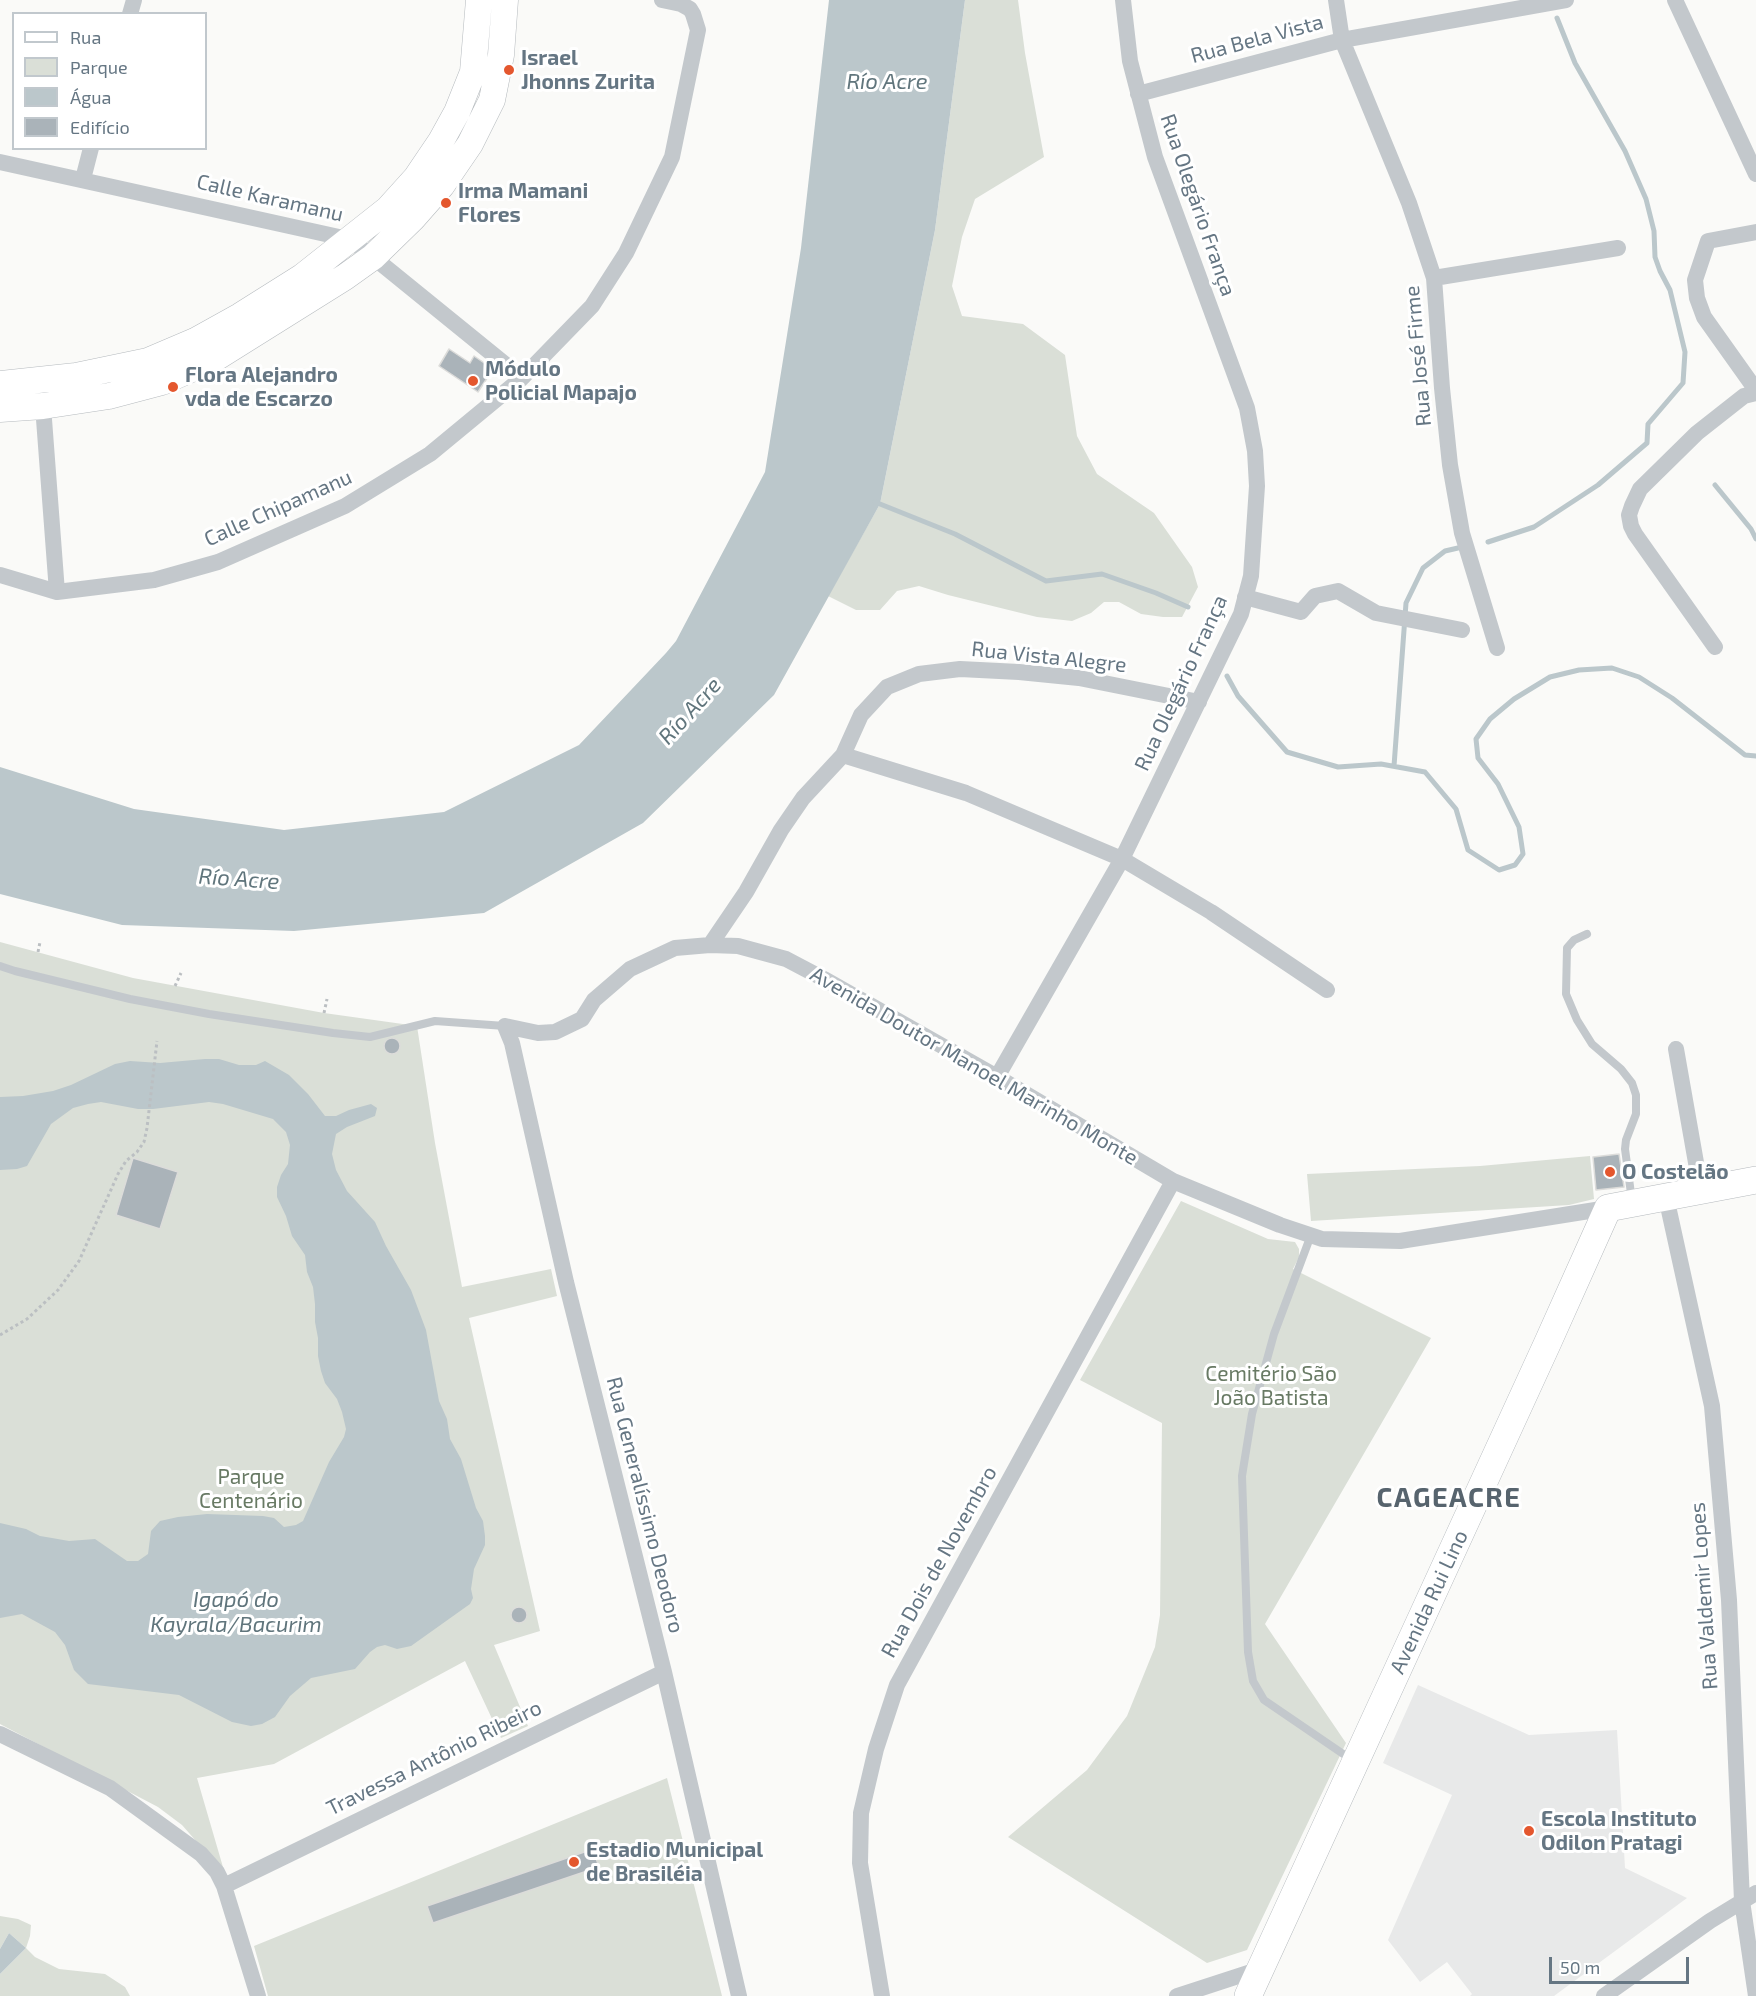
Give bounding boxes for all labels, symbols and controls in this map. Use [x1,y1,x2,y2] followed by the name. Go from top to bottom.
[1188,9,1326,69] street label: Rua Bela Vista
[12,12,207,150] legend
[70,26,101,48] text: Rua
[521,45,655,95] place label: Israel Jhonns Zurita
[70,56,128,78] text: Parque
[502,63,516,77] marker: Israel Jhonns Zurita
[847,69,927,95] water label: Río Acre
[70,86,111,108] text: Água
[1155,111,1241,299] street label: Rua Olegário França
[70,116,130,138] text: Edifício
[194,169,346,227] street label: Calle Karamanu
[458,178,588,228] place label: Irma Mamani Flores
[439,196,453,210] marker: Irma Mamani Flores
[1399,284,1437,428] street label: Rua José Firme
[485,356,637,406] place label: Módulo Policial Mapajo
[185,362,338,412] place label: Flora Alejandro vda de Escarzo
[466,374,480,388] marker: Módulo Policial Mapajo
[166,380,180,394] marker: Flora Alejandro vda de Escarzo
[200,464,356,552] street label: Calle Chipamanu
[1129,591,1233,775] street label: Rua Olegário França
[970,636,1128,678] street label: Rua Vista Alegre
[653,672,727,750] water label: Río Acre
[198,863,280,895] water label: Río Acre
[806,962,1142,1170] street label: Avenida Doutor Manoel Marinho Monte
[1622,1159,1729,1185] place label: O Costelão
[1603,1165,1617,1179] marker: O Costelão
[1205,1361,1337,1411] park label: Cemitério São João Batista
[601,1374,689,1636] street label: Rua Generalíssimo Deodoro
[876,1462,1002,1662] street label: Rua Dois de Novembro
[199,1464,303,1514] park label: Parque Centenário
[1377,1482,1521,1514] district label: CAGEACRE
[1685,1501,1723,1691] street label: Rua Valdemir Lopes
[1385,1526,1473,1678] street label: Avenida Rui Lino
[150,1587,322,1639] water label: Igapó do Kayrala/Bacurim
[322,1695,546,1821] street label: Travessa Antônio Ribeiro
[1541,1806,1697,1856] place label: Escola Instituto Odilon Pratagi
[1522,1824,1536,1838] marker: Escola Instituto Odilon Pratagi
[586,1837,763,1887] place label: Estadio Municipal de Brasiléia
[567,1855,581,1869] marker: Estadio Municipal de Brasiléia
[1552,1945,1692,1983] scale bar
[1560,1956,1600,1978] text: 50 m

